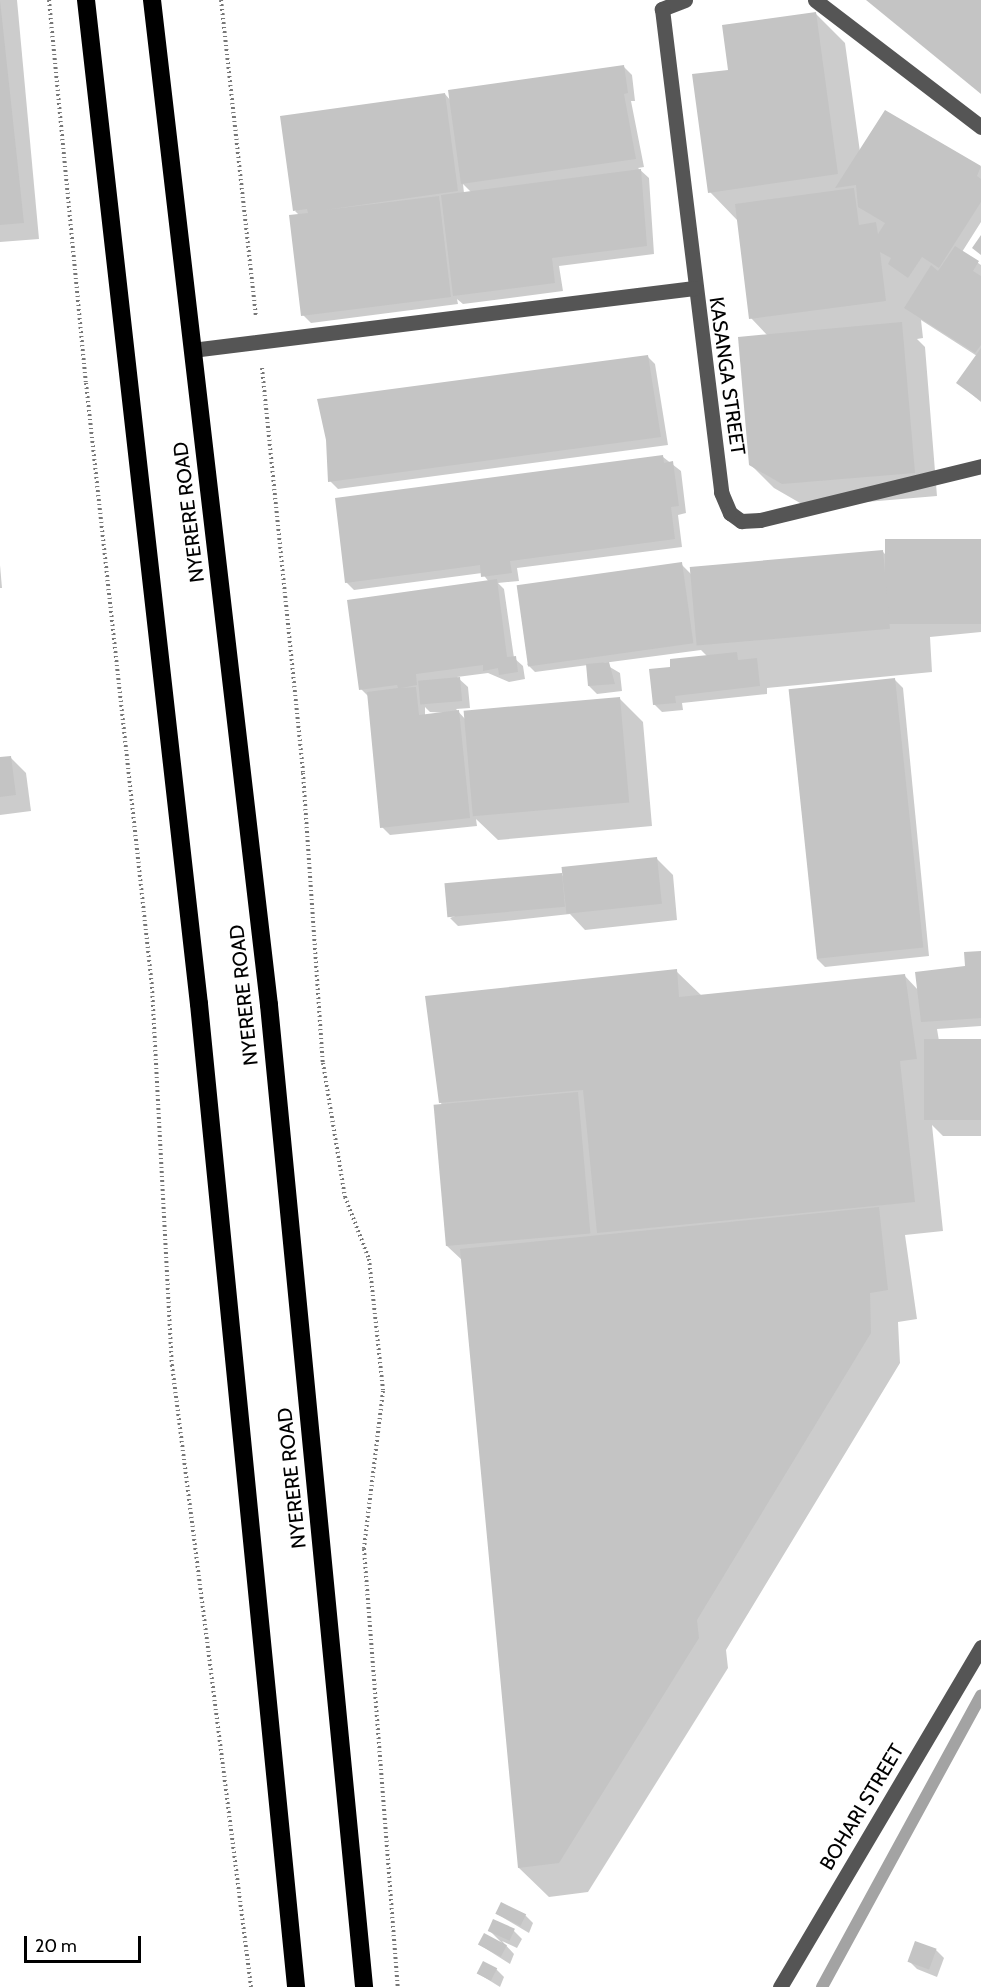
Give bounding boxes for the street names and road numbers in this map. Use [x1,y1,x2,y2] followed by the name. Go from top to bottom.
[704,296,750,456] street label: KASANGA STREET
[168,440,210,584] street label: NYERERE ROAD
[225,923,263,1067] street label: NYERERE ROAD
[273,1406,311,1550] street label: NYERERE ROAD
[815,1740,909,1874] street label: BOHARI STREET

